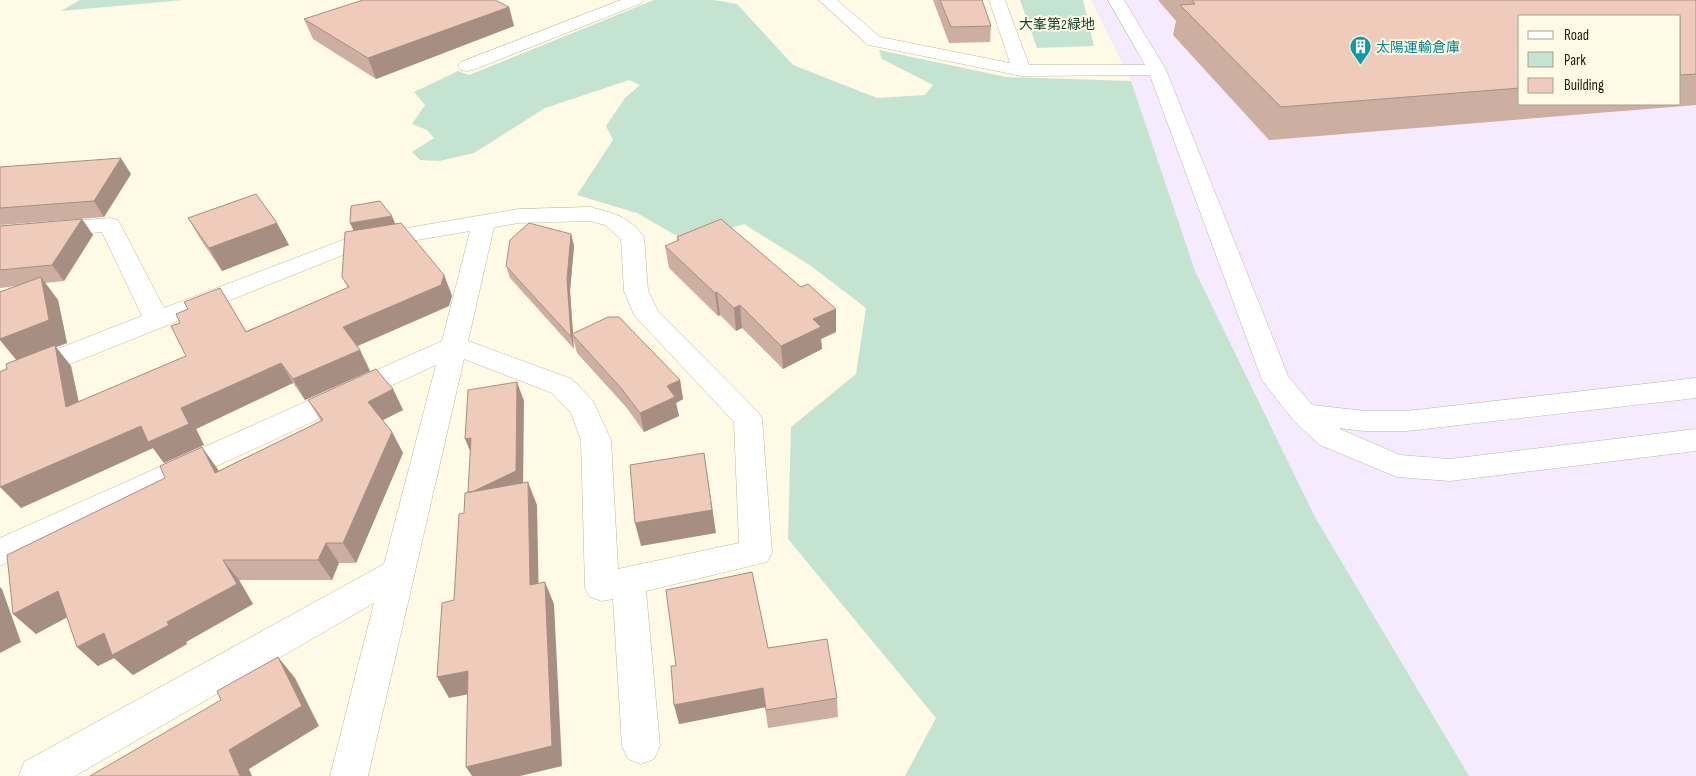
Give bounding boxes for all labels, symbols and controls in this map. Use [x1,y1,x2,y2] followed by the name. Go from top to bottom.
[1518,15,1681,105] legend
[1019,16,1095,33] park label: 大峯第2緑地
[1564,26,1589,45] text: Road
[1348,35,1372,66] building icon: 太陽運輸倉庫
[1376,39,1460,56] place label: 太陽運輸倉庫
[1564,51,1586,70] text: Park
[1564,76,1604,95] text: Building

